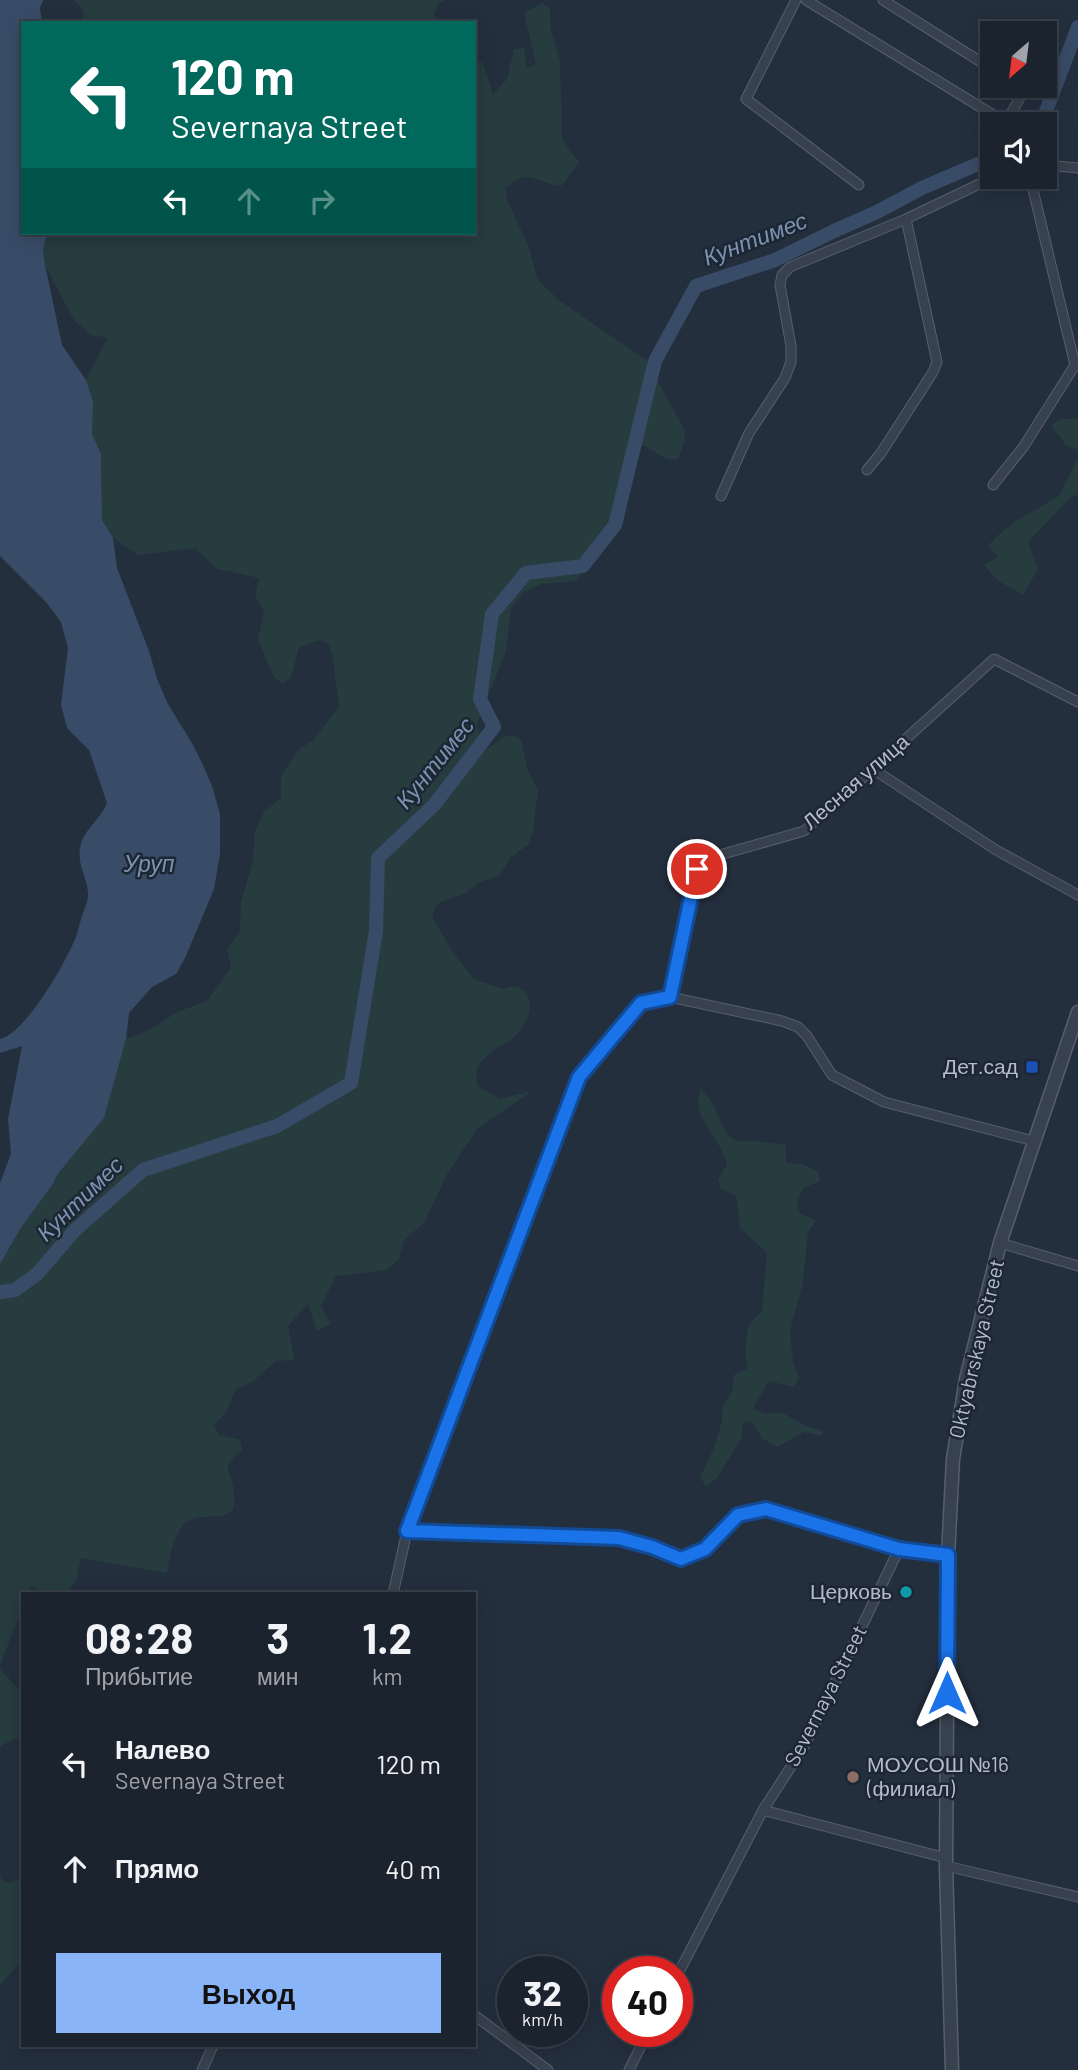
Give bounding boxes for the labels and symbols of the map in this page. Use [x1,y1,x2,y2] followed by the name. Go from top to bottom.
[980,21,1057,98] north arrow
[699,205,811,271] water label: Кунтимес
[389,711,480,814] water label: Кунтимес
[797,728,913,834] street label: Лесная улица
[667,839,727,899] pin
[123,849,175,877] water label: Уруп
[943,1053,1018,1078] place label: Дет.сад
[1024,1059,1040,1075] marker: Дет.сад
[30,1150,129,1246] water label: Кунтимес
[943,1257,1008,1441] street label: Oktyabrskaya Street
[810,1578,892,1603] place label: Церковь
[898,1584,914,1600] marker: Церковь
[778,1620,871,1770] street label: Severnaya Street
[910,1656,984,1730] position arrow
[866,1751,1009,1800] place label: МОУСОШ №16 (филиал)
[845,1769,861,1785] marker: МОУСОШ №16 (филиал)
[602,1956,693,2047] speed limit sign: 40

